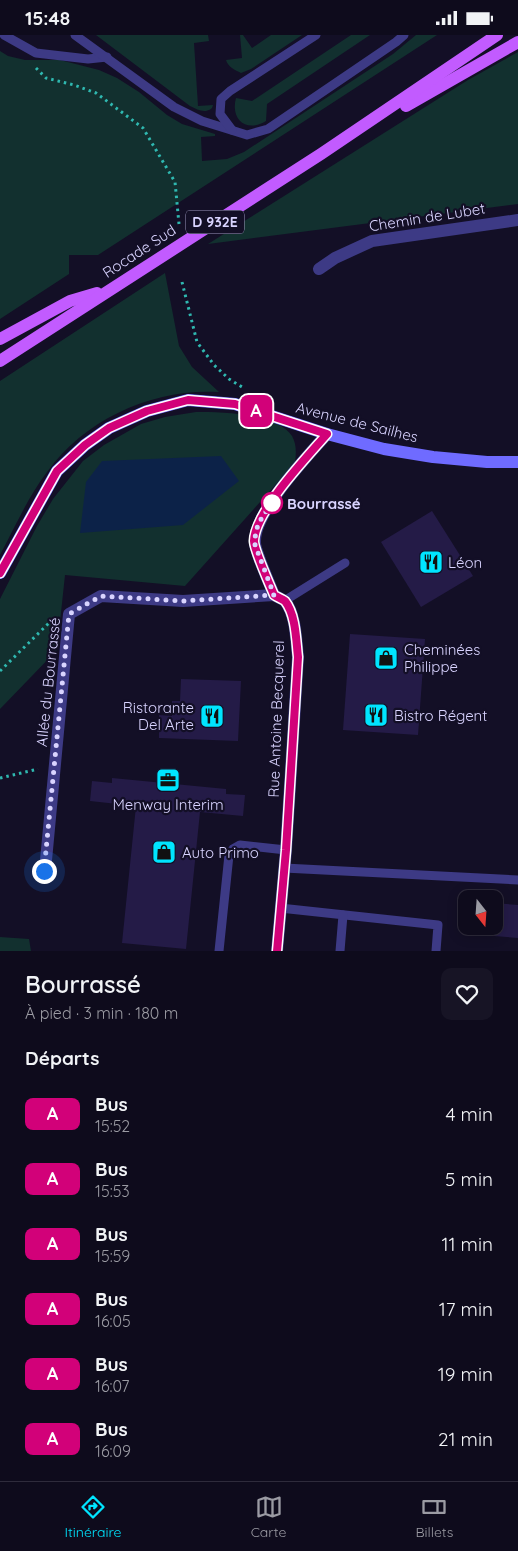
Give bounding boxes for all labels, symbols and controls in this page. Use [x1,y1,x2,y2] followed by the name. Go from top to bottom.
[25,6,70,30] text: 15:48
[368,198,486,236] street label: Chemin de Lubet
[186,211,244,233] road number: D 932E
[99,220,179,282] street label: Rocade Sud
[240,395,272,427] line badge: A
[294,398,420,446] street label: Avenue de Sailhes
[250,399,262,422] text: A
[261,492,283,514] marker: Bourrassé
[287,494,361,513] place label: Bourrassé
[418,549,444,575] restaurant icon: Léon
[448,553,482,572] place label: Léon
[32,616,64,748] street label: Allée du Bourrassé
[264,640,288,798] street label: Rue Antoine Becquerel
[404,640,480,676] place label: Cheminées Philippe
[373,645,399,671] shop icon: Cheminées Philippe
[123,698,194,734] place label: Ristorante Del Arte
[363,702,389,728] restaurant icon: Bistro Régent
[199,703,225,729] restaurant icon: Ristorante Del Arte
[394,706,487,725] place label: Bistro Régent
[155,767,181,793] office icon: Menway Interim
[112,795,224,814] place label: Menway Interim
[151,839,177,865] shop icon: Auto Primo
[182,843,259,862] place label: Auto Primo
[32,859,57,884] your location
[458,890,502,935] north arrow
[458,890,503,935] map controls
[441,968,493,1020] button: heart
[25,969,141,999] text: Bourrassé
[25,1003,178,1023] text: À pied · 3 min · 180 m
[25,1046,99,1070] text: Départs
[95,1092,128,1116] text: Bus
[47,1102,58,1125] text: A
[445,1102,493,1126] text: 4 min
[95,1116,130,1136] text: 15:52
[95,1157,128,1181] text: Bus
[47,1167,58,1190] text: A
[445,1167,493,1191] text: 5 min
[95,1181,130,1201] text: 15:53
[95,1222,128,1246] text: Bus
[47,1232,58,1255] text: A
[441,1232,493,1256] text: 11 min
[95,1246,130,1266] text: 15:59
[95,1287,128,1311] text: Bus
[47,1297,58,1320] text: A
[439,1297,493,1321] text: 17 min
[95,1311,131,1331] text: 16:05
[95,1352,128,1376] text: Bus
[47,1362,58,1385] text: A
[438,1362,493,1386] text: 19 min
[95,1376,129,1396] text: 16:07
[95,1417,128,1441] text: Bus
[47,1427,58,1450] text: A
[438,1427,493,1451] text: 21 min
[95,1441,131,1461] text: 16:09
[65,1493,122,1541] tab: Itinéraire
[251,1493,286,1541] tab: Carte
[415,1493,453,1541] tab: Billets

